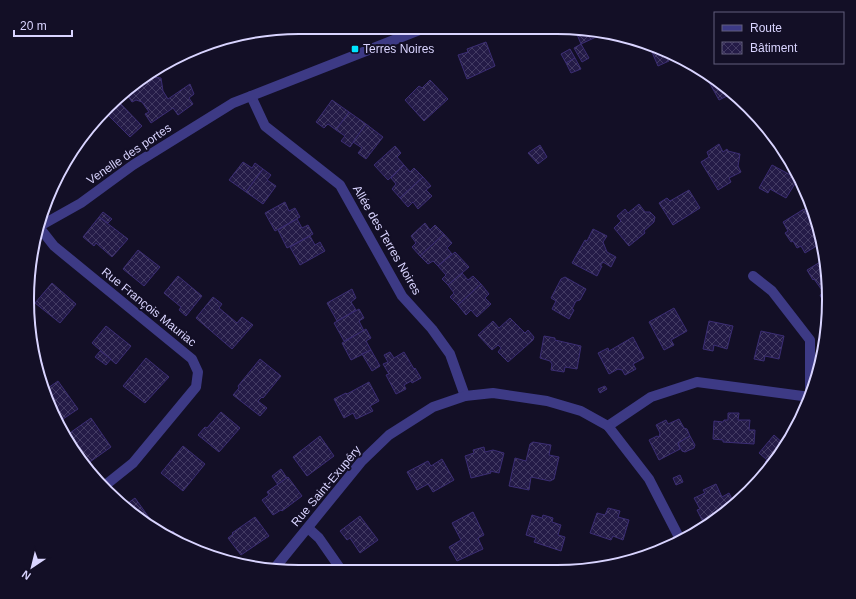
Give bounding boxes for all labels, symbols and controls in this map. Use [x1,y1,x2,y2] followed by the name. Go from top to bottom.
[14,12,72,38] scale bar
[714,12,844,64] legend
[20,19,47,33] text: 20 m
[750,21,782,35] text: Route
[750,41,798,55] text: Bâtiment
[363,42,434,56] place label: Terres Noires
[350,44,360,54] marker: Terres Noires
[84,121,174,187] street label: Venelle des portes
[350,183,424,297] street label: Allée des Terres Noires
[99,265,199,349] street label: Rue François Mauriac
[288,443,364,529] street label: Rue Saint-Exupéry
[12,547,52,587] north arrow
[20,568,33,582] text: N

